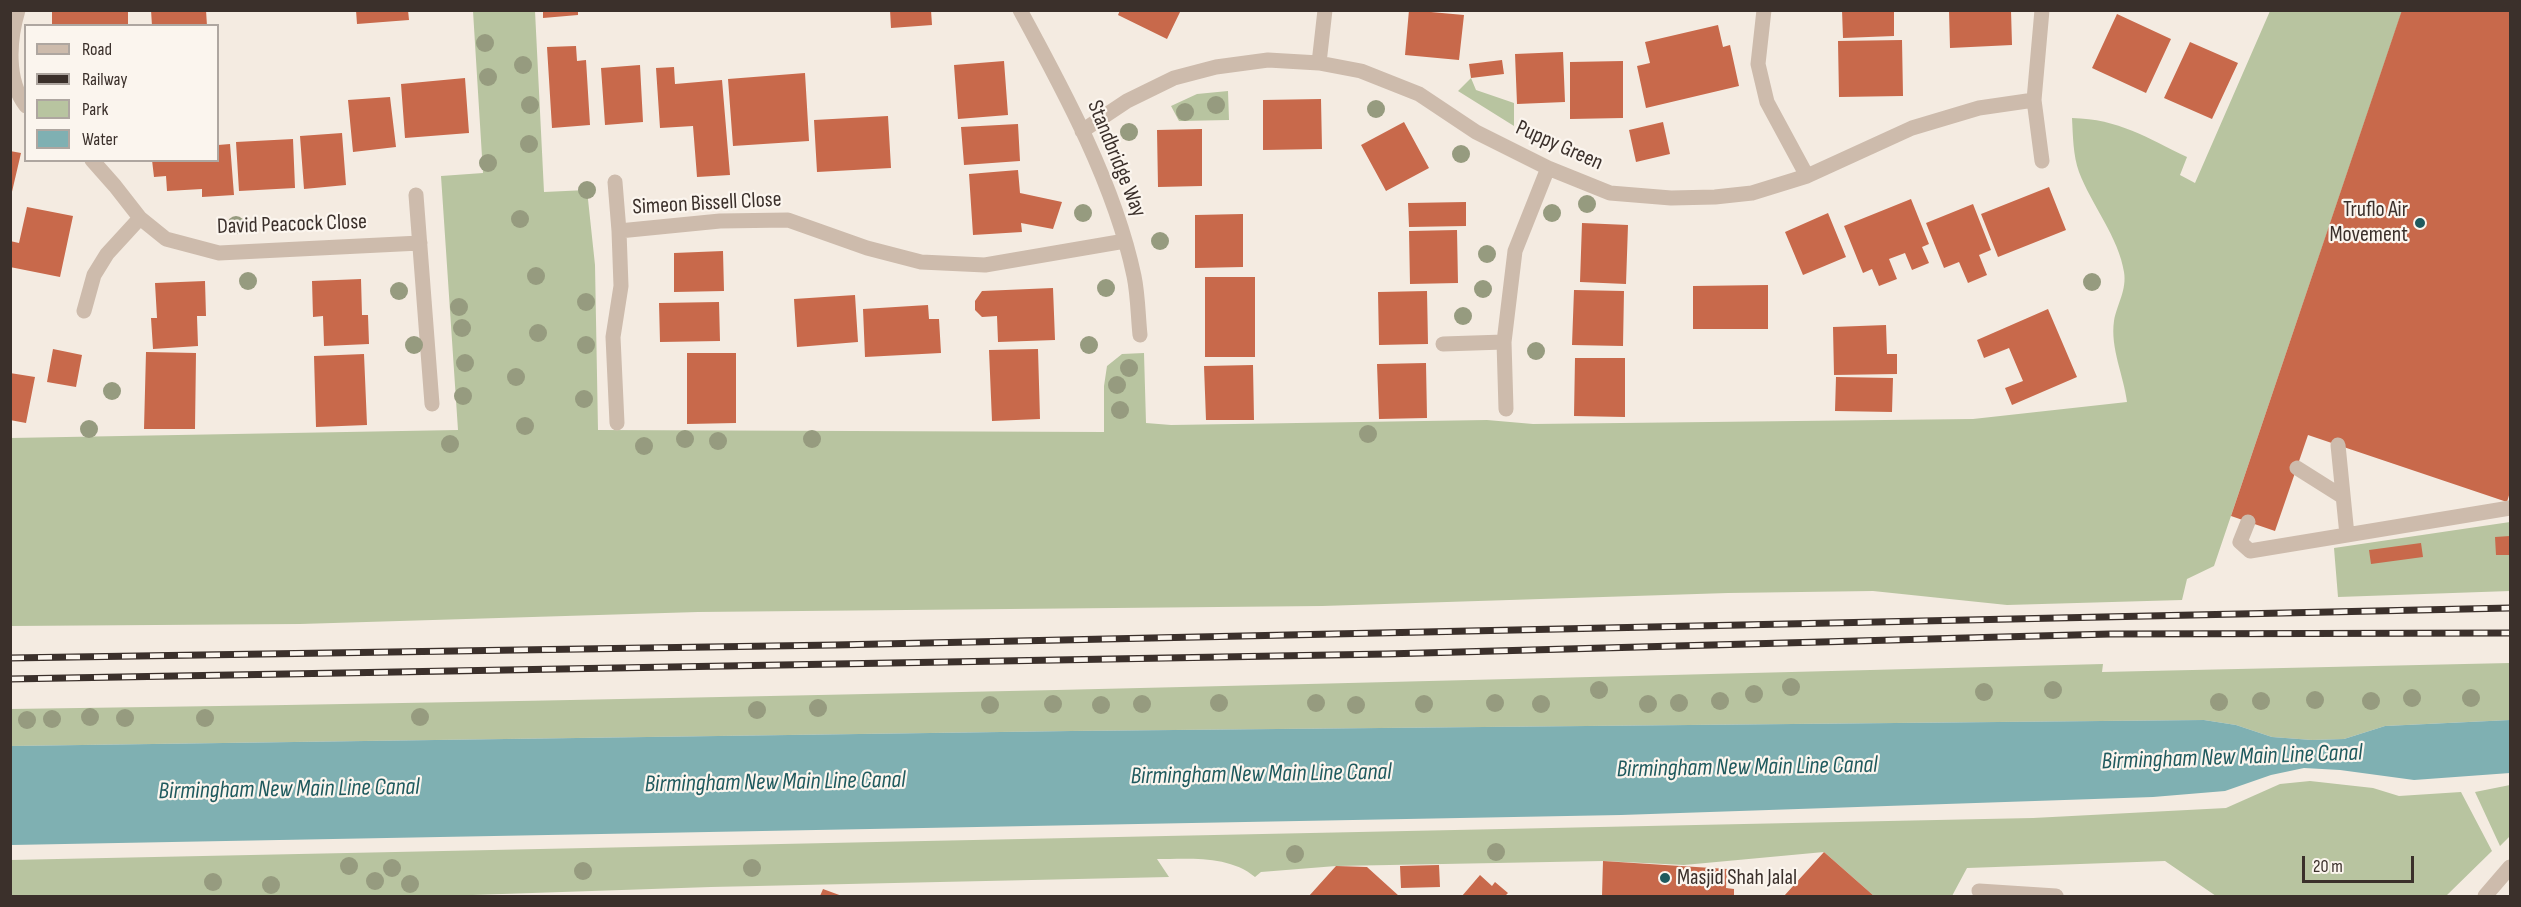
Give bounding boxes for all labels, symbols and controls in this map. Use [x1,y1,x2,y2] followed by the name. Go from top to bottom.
[24,24,219,162] legend
[82,39,112,60] text: Road
[82,69,127,90] text: Railway
[1081,97,1151,221] street label: Standbridge Way
[82,99,108,120] text: Park
[1511,115,1607,177] street label: Puppy Green
[82,129,118,150] text: Water
[632,187,782,221] street label: Simeon Bissell Close
[2330,197,2408,248] place label: Truflo Air Movement
[217,209,367,241] street label: David Peacock Close
[2413,216,2427,230] marker: Truflo Air Movement
[2101,739,2363,777] water label: Birmingham New Main Line Canal
[1616,751,1878,785] water label: Birmingham New Main Line Canal
[1130,758,1392,792] water label: Birmingham New Main Line Canal
[644,766,906,800] water label: Birmingham New Main Line Canal
[158,773,420,807] water label: Birmingham New Main Line Canal
[2305,844,2418,882] scale bar
[2313,856,2343,877] text: 20 m
[1677,865,1797,891] place label: Masjid Shah Jalal
[1658,871,1672,885] marker: Masjid Shah Jalal

